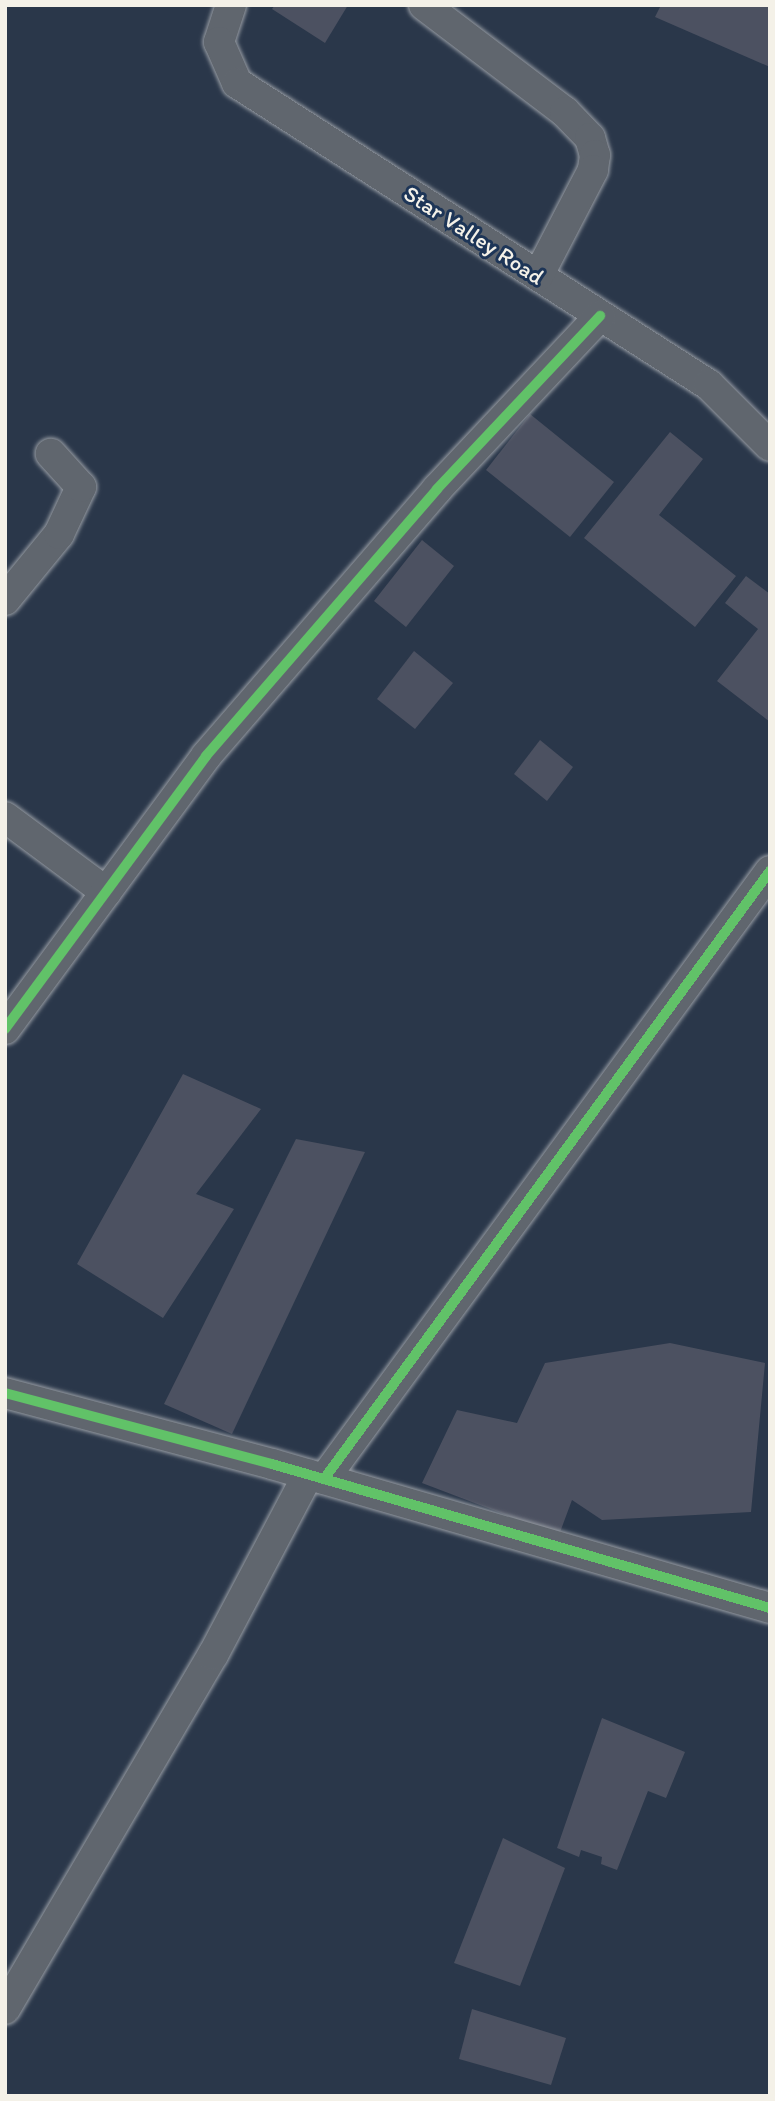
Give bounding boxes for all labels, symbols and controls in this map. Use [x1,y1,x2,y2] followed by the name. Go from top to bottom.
[399,179,549,291] street label: Star Valley Road

